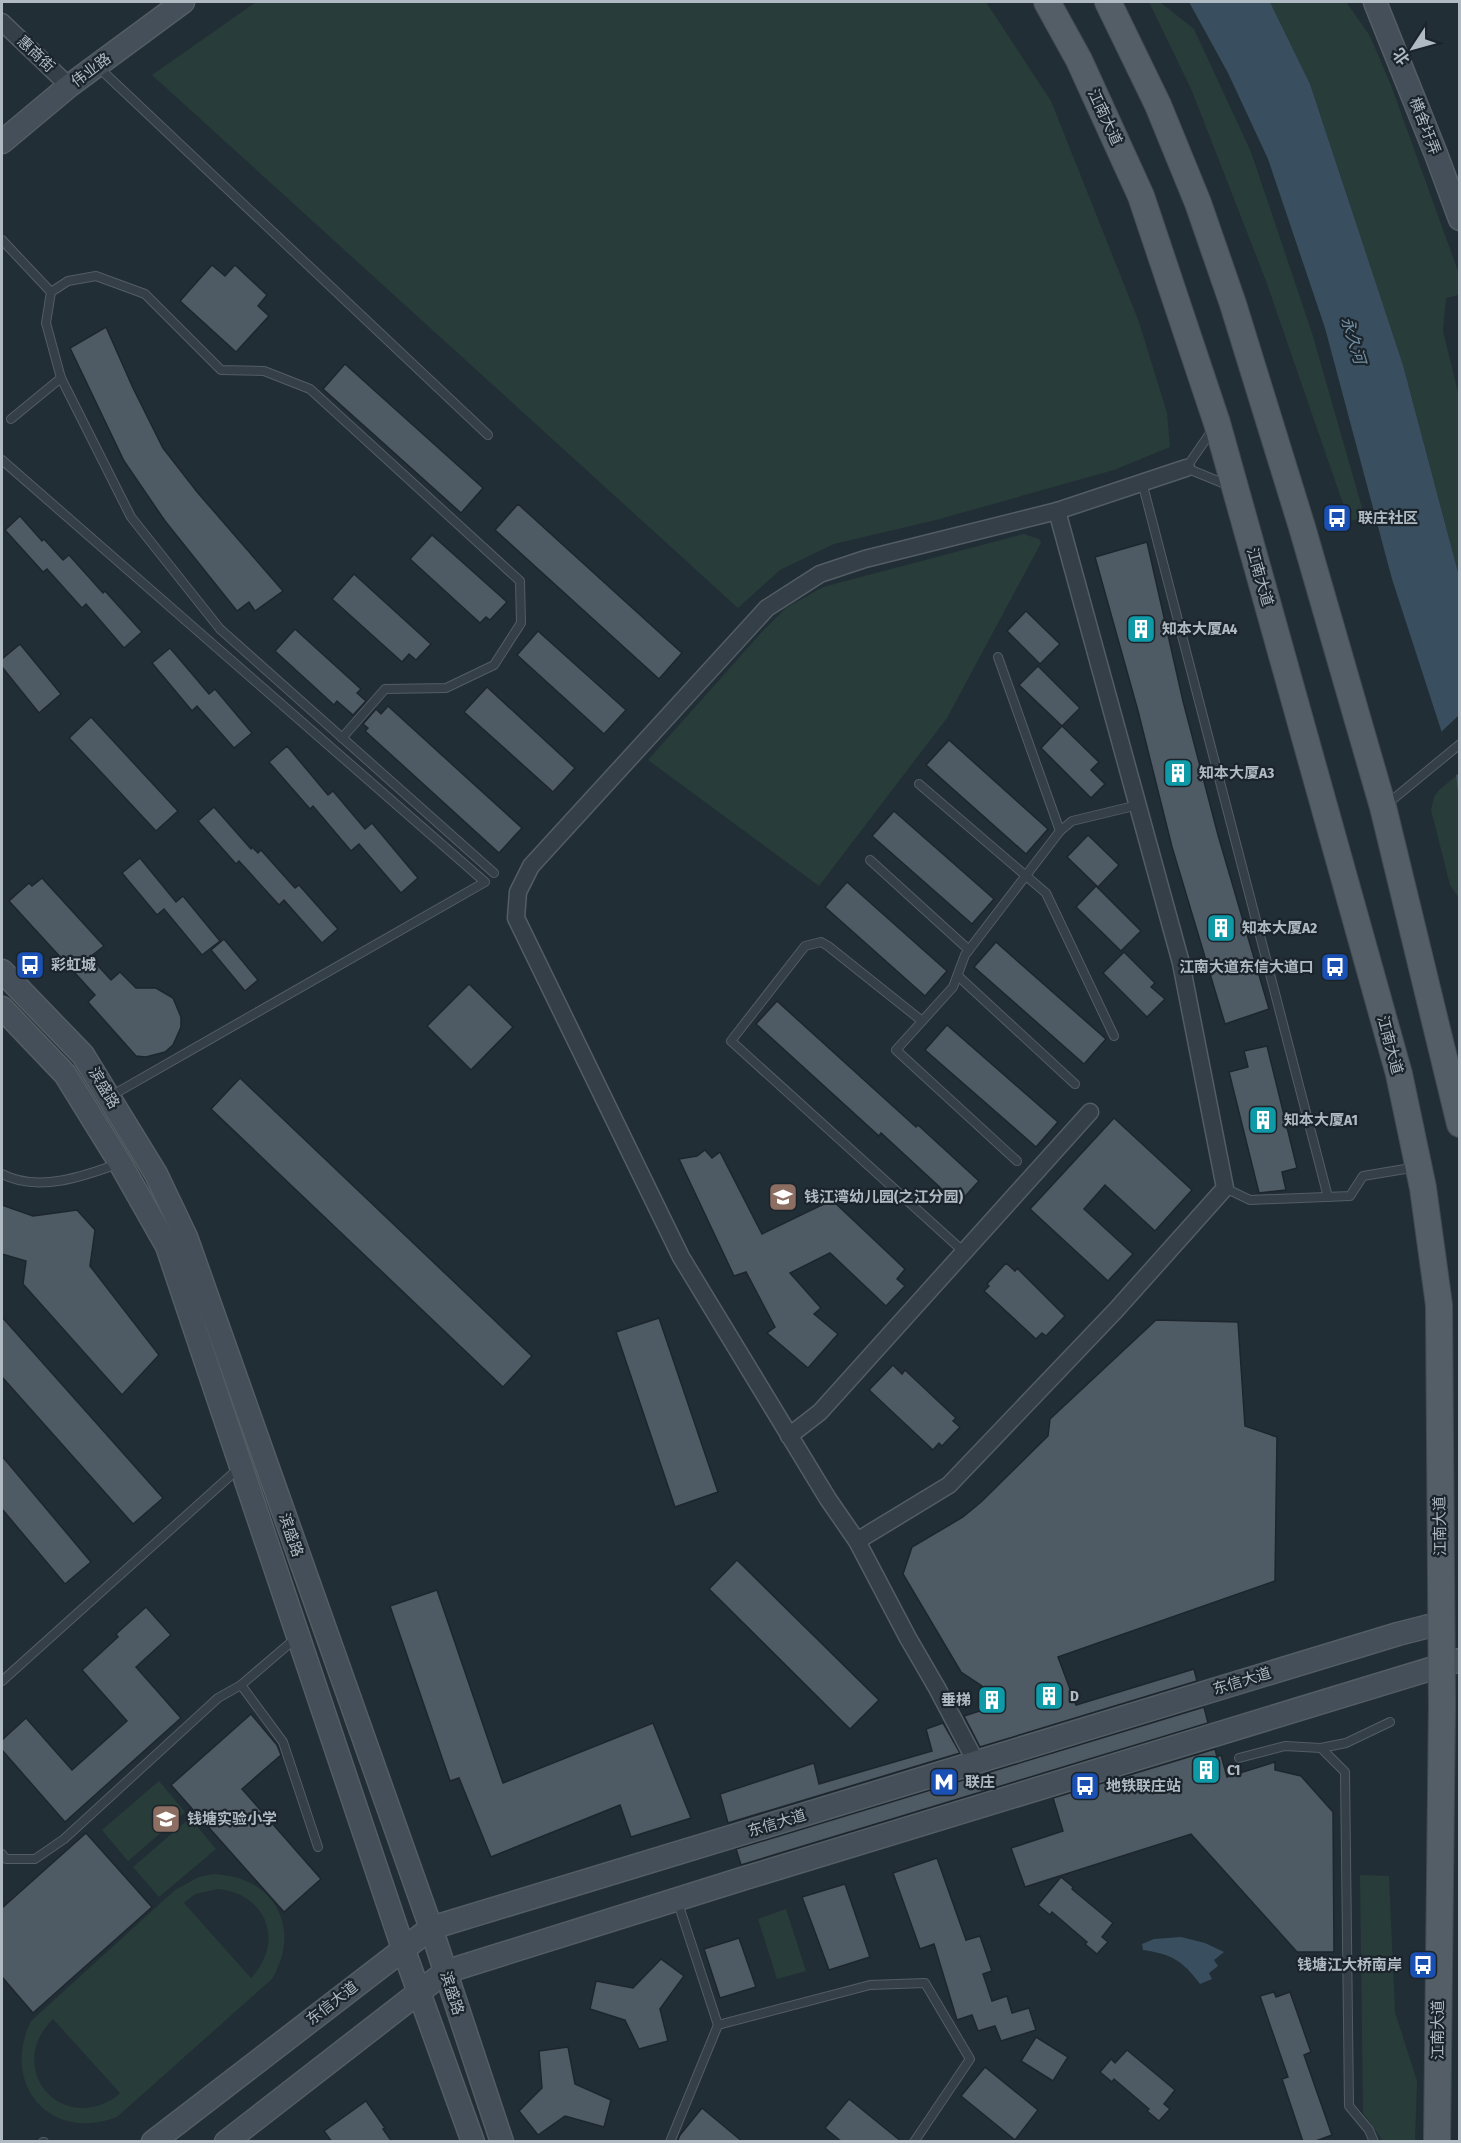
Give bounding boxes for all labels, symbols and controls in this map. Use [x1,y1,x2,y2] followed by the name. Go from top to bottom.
[1383,18,1443,78] north arrow
[13,32,59,76] street label: 惠商街
[1389,44,1414,69] text: 北
[68,49,114,91] street label: 伟业路
[1084,86,1126,148] street label: 江南大道
[1406,95,1444,157] street label: 横舍圩弄
[1337,314,1370,369] water label: 永久河
[1321,502,1353,534] bus stop icon: 联庄社区
[1358,509,1418,527] place label: 联庄社区
[1243,546,1277,608] street label: 江南大道
[1125,613,1157,645] building icon: 知本大厦A4
[1162,620,1238,638] place label: 知本大厦A4
[1162,757,1194,789] building icon: 知本大厦A3
[1199,764,1274,782] place label: 知本大厦A3
[1205,912,1237,944] building icon: 知本大厦A2
[1242,919,1317,937] place label: 知本大厦A2
[14,949,46,981] bus stop icon: 彩虹城
[1319,951,1351,983] bus stop icon: 江南大道东信大道口
[51,956,96,974] place label: 彩虹城
[1179,958,1314,976] place label: 江南大道东信大道口
[1374,1014,1406,1076] street label: 江南大道
[85,1064,123,1112] street label: 滨盛路
[1247,1104,1279,1136] building icon: 知本大厦A1
[1284,1111,1358,1129] place label: 知本大厦A1
[767,1181,799,1213] school or university icon: 钱江湾幼儿园(之江分园)
[804,1188,964,1206] place label: 钱江湾幼儿园(之江分园)
[1430,1496,1450,1556] street label: 江南大道
[275,1511,307,1559] street label: 滨盛路
[1211,1664,1273,1698] street label: 东信大道
[1033,1680,1065,1712] building icon: D
[976,1684,1008,1716] building icon: 垂梯
[1070,1687,1079,1705] place label: D
[941,1691,971,1709] place label: 垂梯
[1190,1754,1222,1786] building icon: C1
[1227,1761,1240,1779] place label: C1
[928,1766,960,1798] metro station icon: 联庄
[1069,1770,1101,1802] bus stop icon: 地铁联庄站
[965,1773,995,1791] place label: 联庄
[1106,1777,1181,1795] place label: 地铁联庄站
[150,1803,182,1835] school or university icon: 钱塘实验小学
[746,1806,808,1840] street label: 东信大道
[187,1810,277,1828] place label: 钱塘实验小学
[1407,1949,1439,1981] bus stop icon: 钱塘江大桥南岸
[1297,1956,1402,1974] place label: 钱塘江大桥南岸
[436,1969,468,2017] street label: 滨盛路
[303,1977,361,2029] street label: 东信大道
[1429,2000,1447,2060] street label: 江南大道

